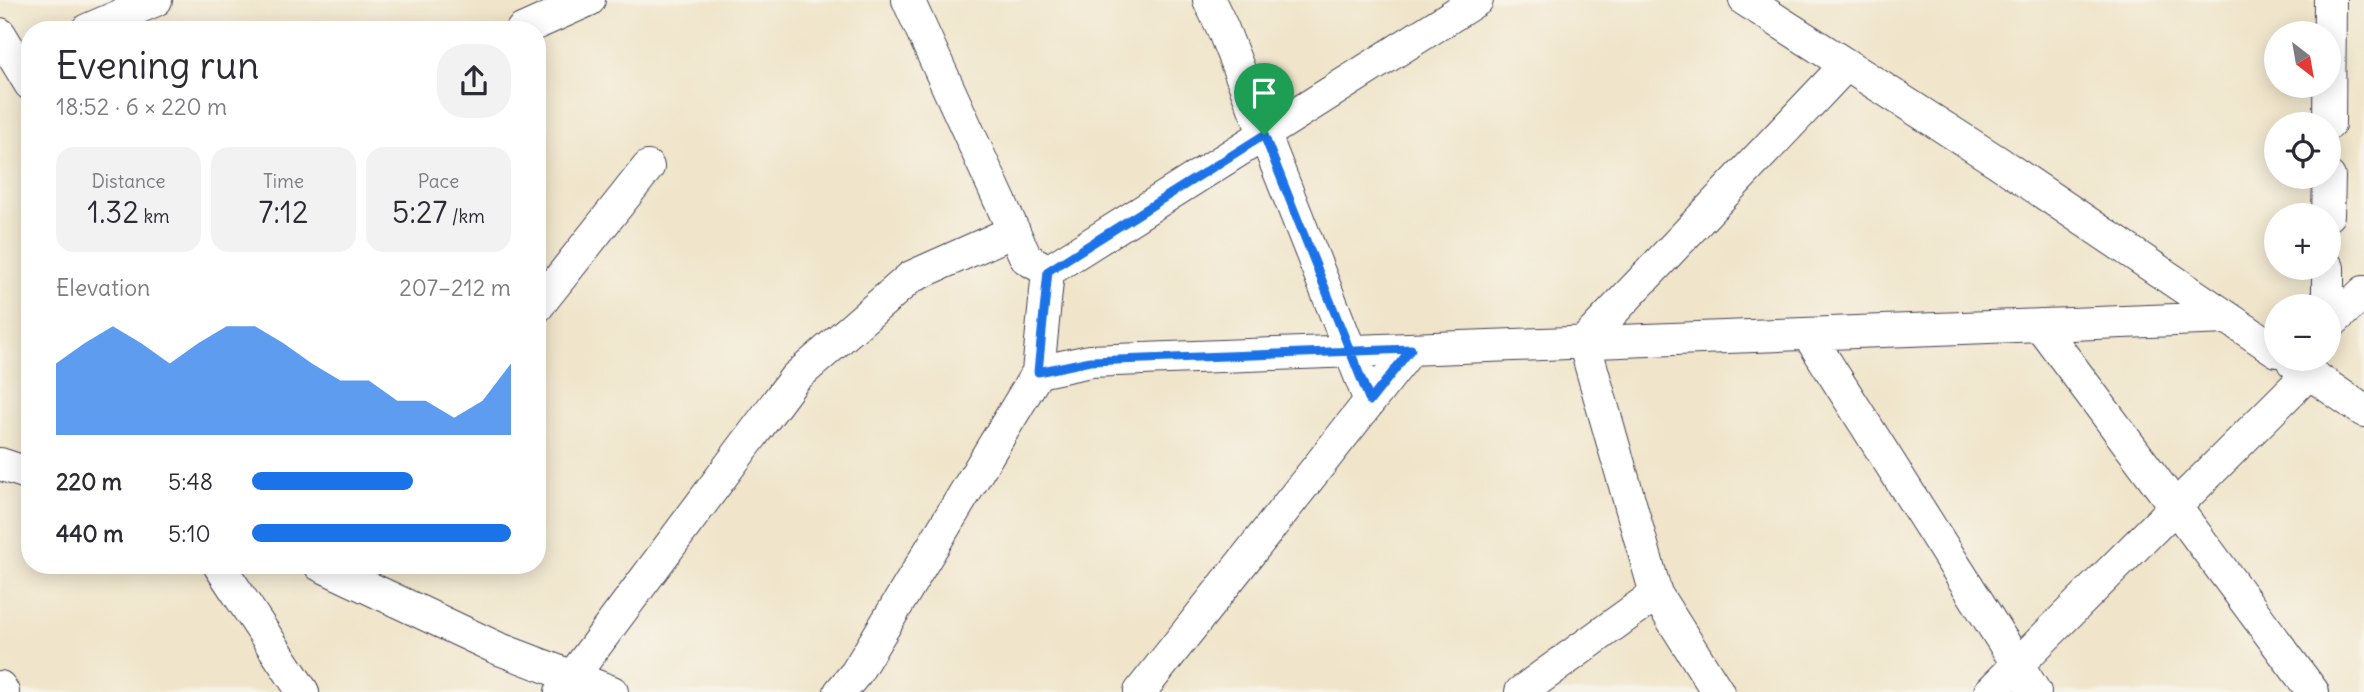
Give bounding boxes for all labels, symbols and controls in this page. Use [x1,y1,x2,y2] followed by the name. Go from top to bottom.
[2264,21,2342,98] north arrow
[2264,21,2341,371] map controls
[56,42,259,89] text: Evening run
[437,44,511,118] button: share
[1234,63,1294,135] pin
[1245,74,1283,112] icon: arrive
[56,92,227,121] text: 18:52 · 6 × 220 m
[2264,112,2341,189] button: locate
[91,169,166,193] text: Distance
[263,169,304,193] text: Time
[418,169,459,193] text: Pace
[87,193,139,231] text: 1.32
[259,193,308,231] text: 7:12
[392,193,447,231] text: 5:27
[2264,203,2341,280] button: +
[139,204,170,228] text: km
[447,204,485,228] text: /km
[56,273,150,302] text: Elevation
[399,273,511,302] text: 207–212 m
[2264,294,2341,371] button: −
[56,467,122,496] text: 220 m
[168,467,213,496] text: 5:48
[56,519,123,548] text: 440 m
[168,519,211,548] text: 5:10

